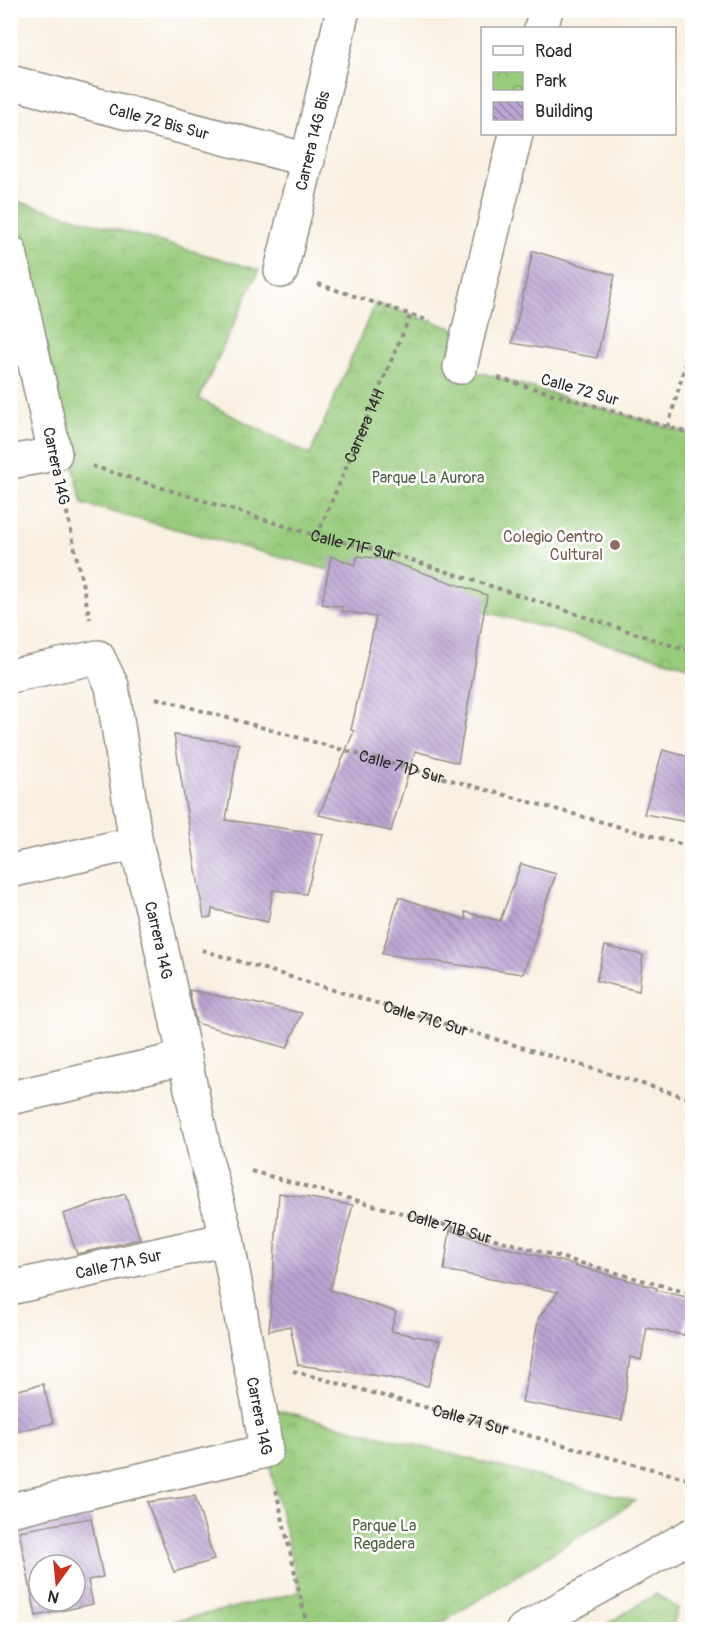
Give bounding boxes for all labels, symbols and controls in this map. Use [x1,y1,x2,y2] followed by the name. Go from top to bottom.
[481,27,676,135] legend
[535,40,572,63] text: Road
[535,70,567,93] text: Park
[291,89,334,193] street label: Carrera 14G Bis
[106,99,211,145] street label: Calle 72 Bis Sur
[535,100,593,123] text: Building
[538,369,621,411] street label: Calle 72 Sur
[340,386,389,466] street label: Carrera 14H
[38,425,74,507] street label: Carrera 14G
[371,468,485,488] park label: Parque La Aurora
[308,526,399,565] street label: Calle 71F Sur
[503,527,603,565] place label: Colegio Centro Cultural
[608,538,622,552] marker: Colegio Centro Cultural
[356,746,447,789] street label: Calle 71D Sur
[140,899,177,981] street label: Carrera 14G
[381,997,471,1041] street label: Calle 71C Sur
[405,1206,494,1249] street label: Calle 71B Sur
[73,1245,164,1284] street label: Calle 71A Sur
[242,1375,276,1457] street label: Carrera 14G
[430,1401,511,1440] street label: Calle 71 Sur
[352,1516,416,1554] park label: Parque La Regadera
[27,1553,87,1613] north arrow
[45,1585,61,1608] text: N

